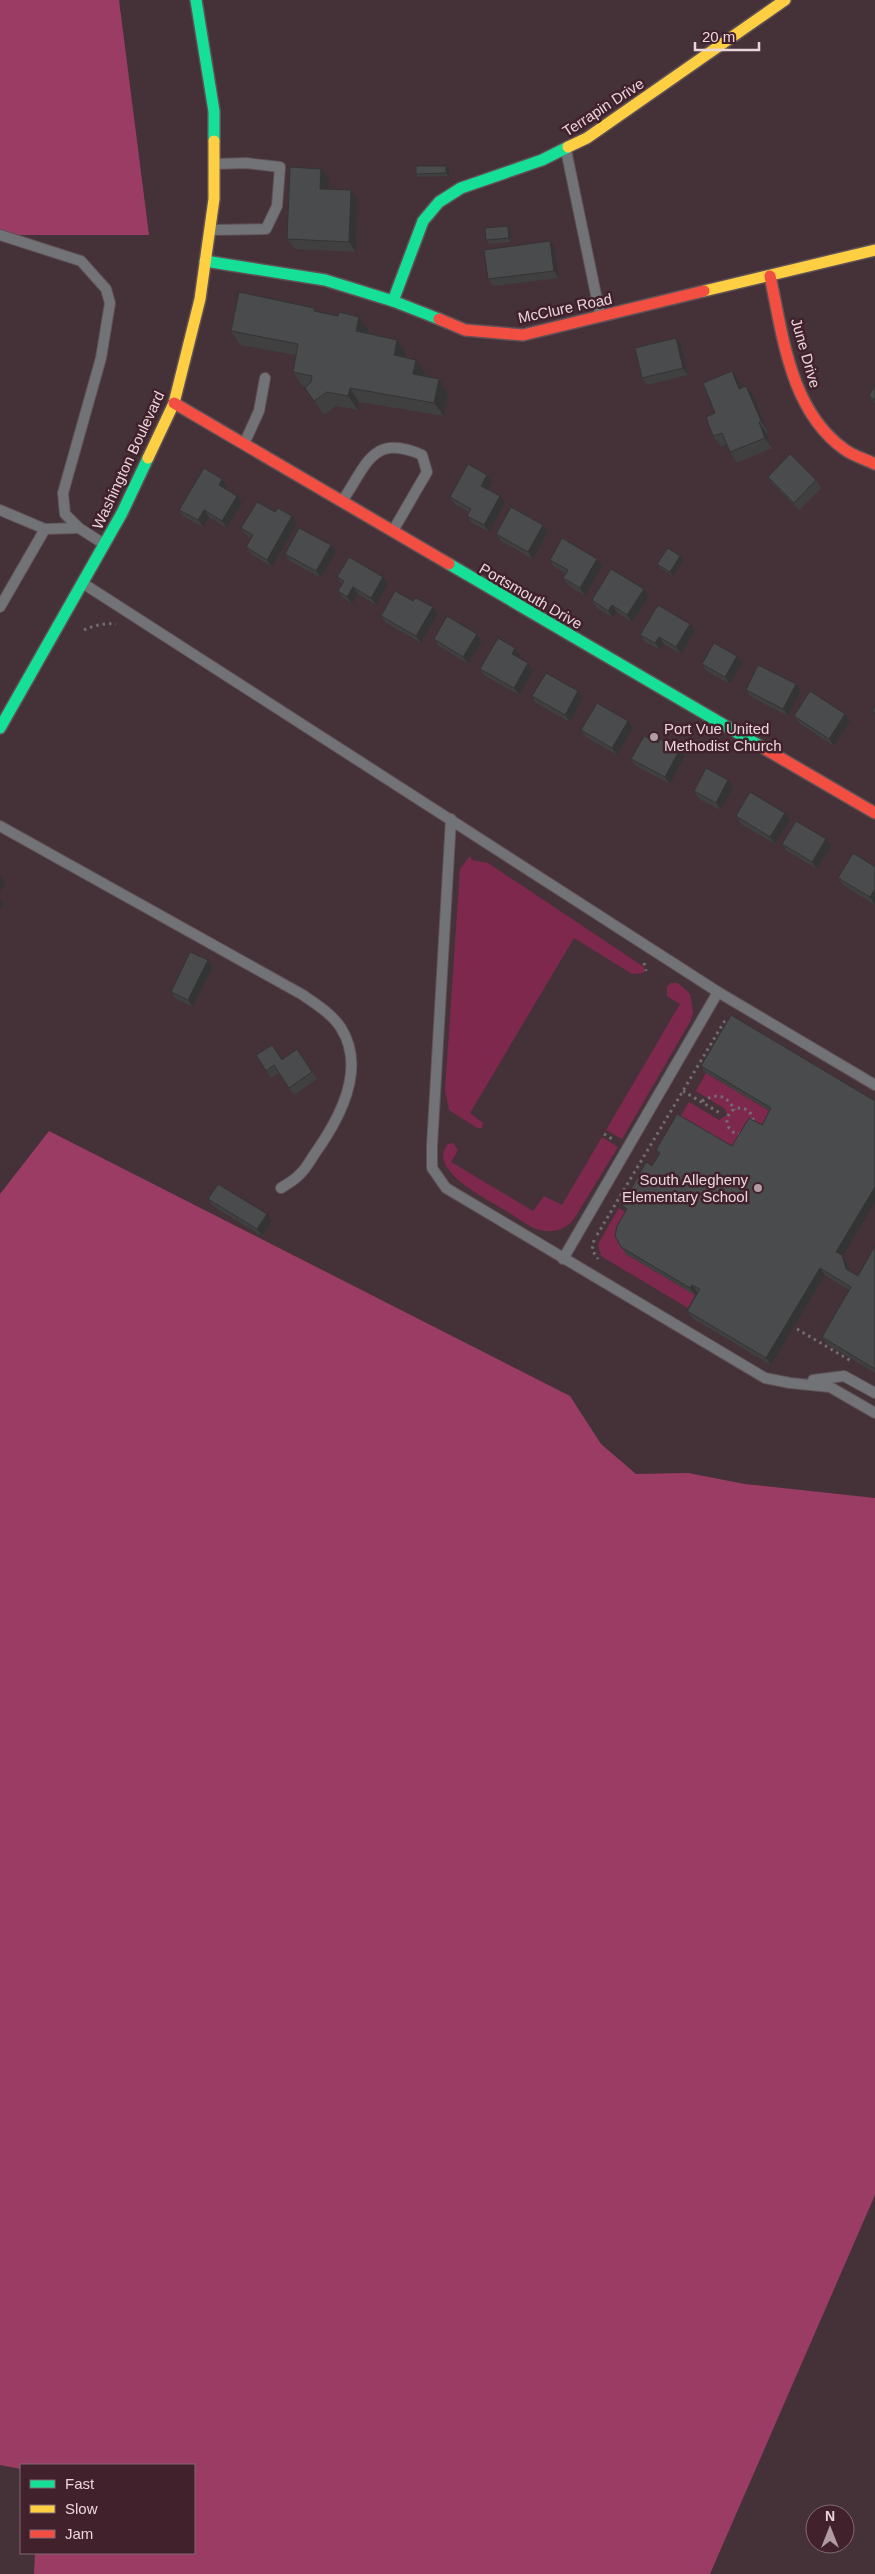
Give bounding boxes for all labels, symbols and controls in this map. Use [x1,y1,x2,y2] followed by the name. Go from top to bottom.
[695,20,759,52] scale bar
[702,28,735,45] text: 20 m
[559,74,647,140] street label: Terrapin Drive
[516,290,614,326] street label: McClure Road
[788,316,824,390] street label: June Drive
[89,388,167,532] street label: Washington Boulevard
[477,560,585,632] street label: Portsmouth Drive
[664,720,782,754] place label: Port Vue United Methodist Church
[648,731,660,743] marker: Port Vue United Methodist Church
[622,1171,748,1205] place label: South Allegheny Elementary School
[752,1182,764,1194] marker: South Allegheny Elementary School
[20,2464,195,2554] legend
[65,2475,95,2492] text: Fast
[65,2500,98,2517] text: Slow
[805,2504,855,2554] north arrow
[825,2508,835,2524] text: N
[65,2525,93,2542] text: Jam

